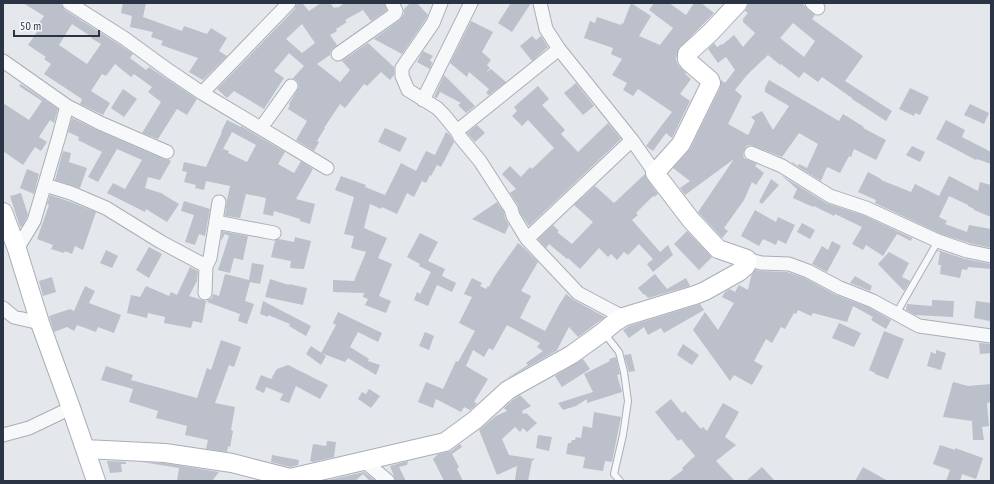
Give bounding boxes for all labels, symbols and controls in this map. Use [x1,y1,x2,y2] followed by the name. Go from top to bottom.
[14,12,99,38] scale bar
[20,18,41,33] text: 50 m

